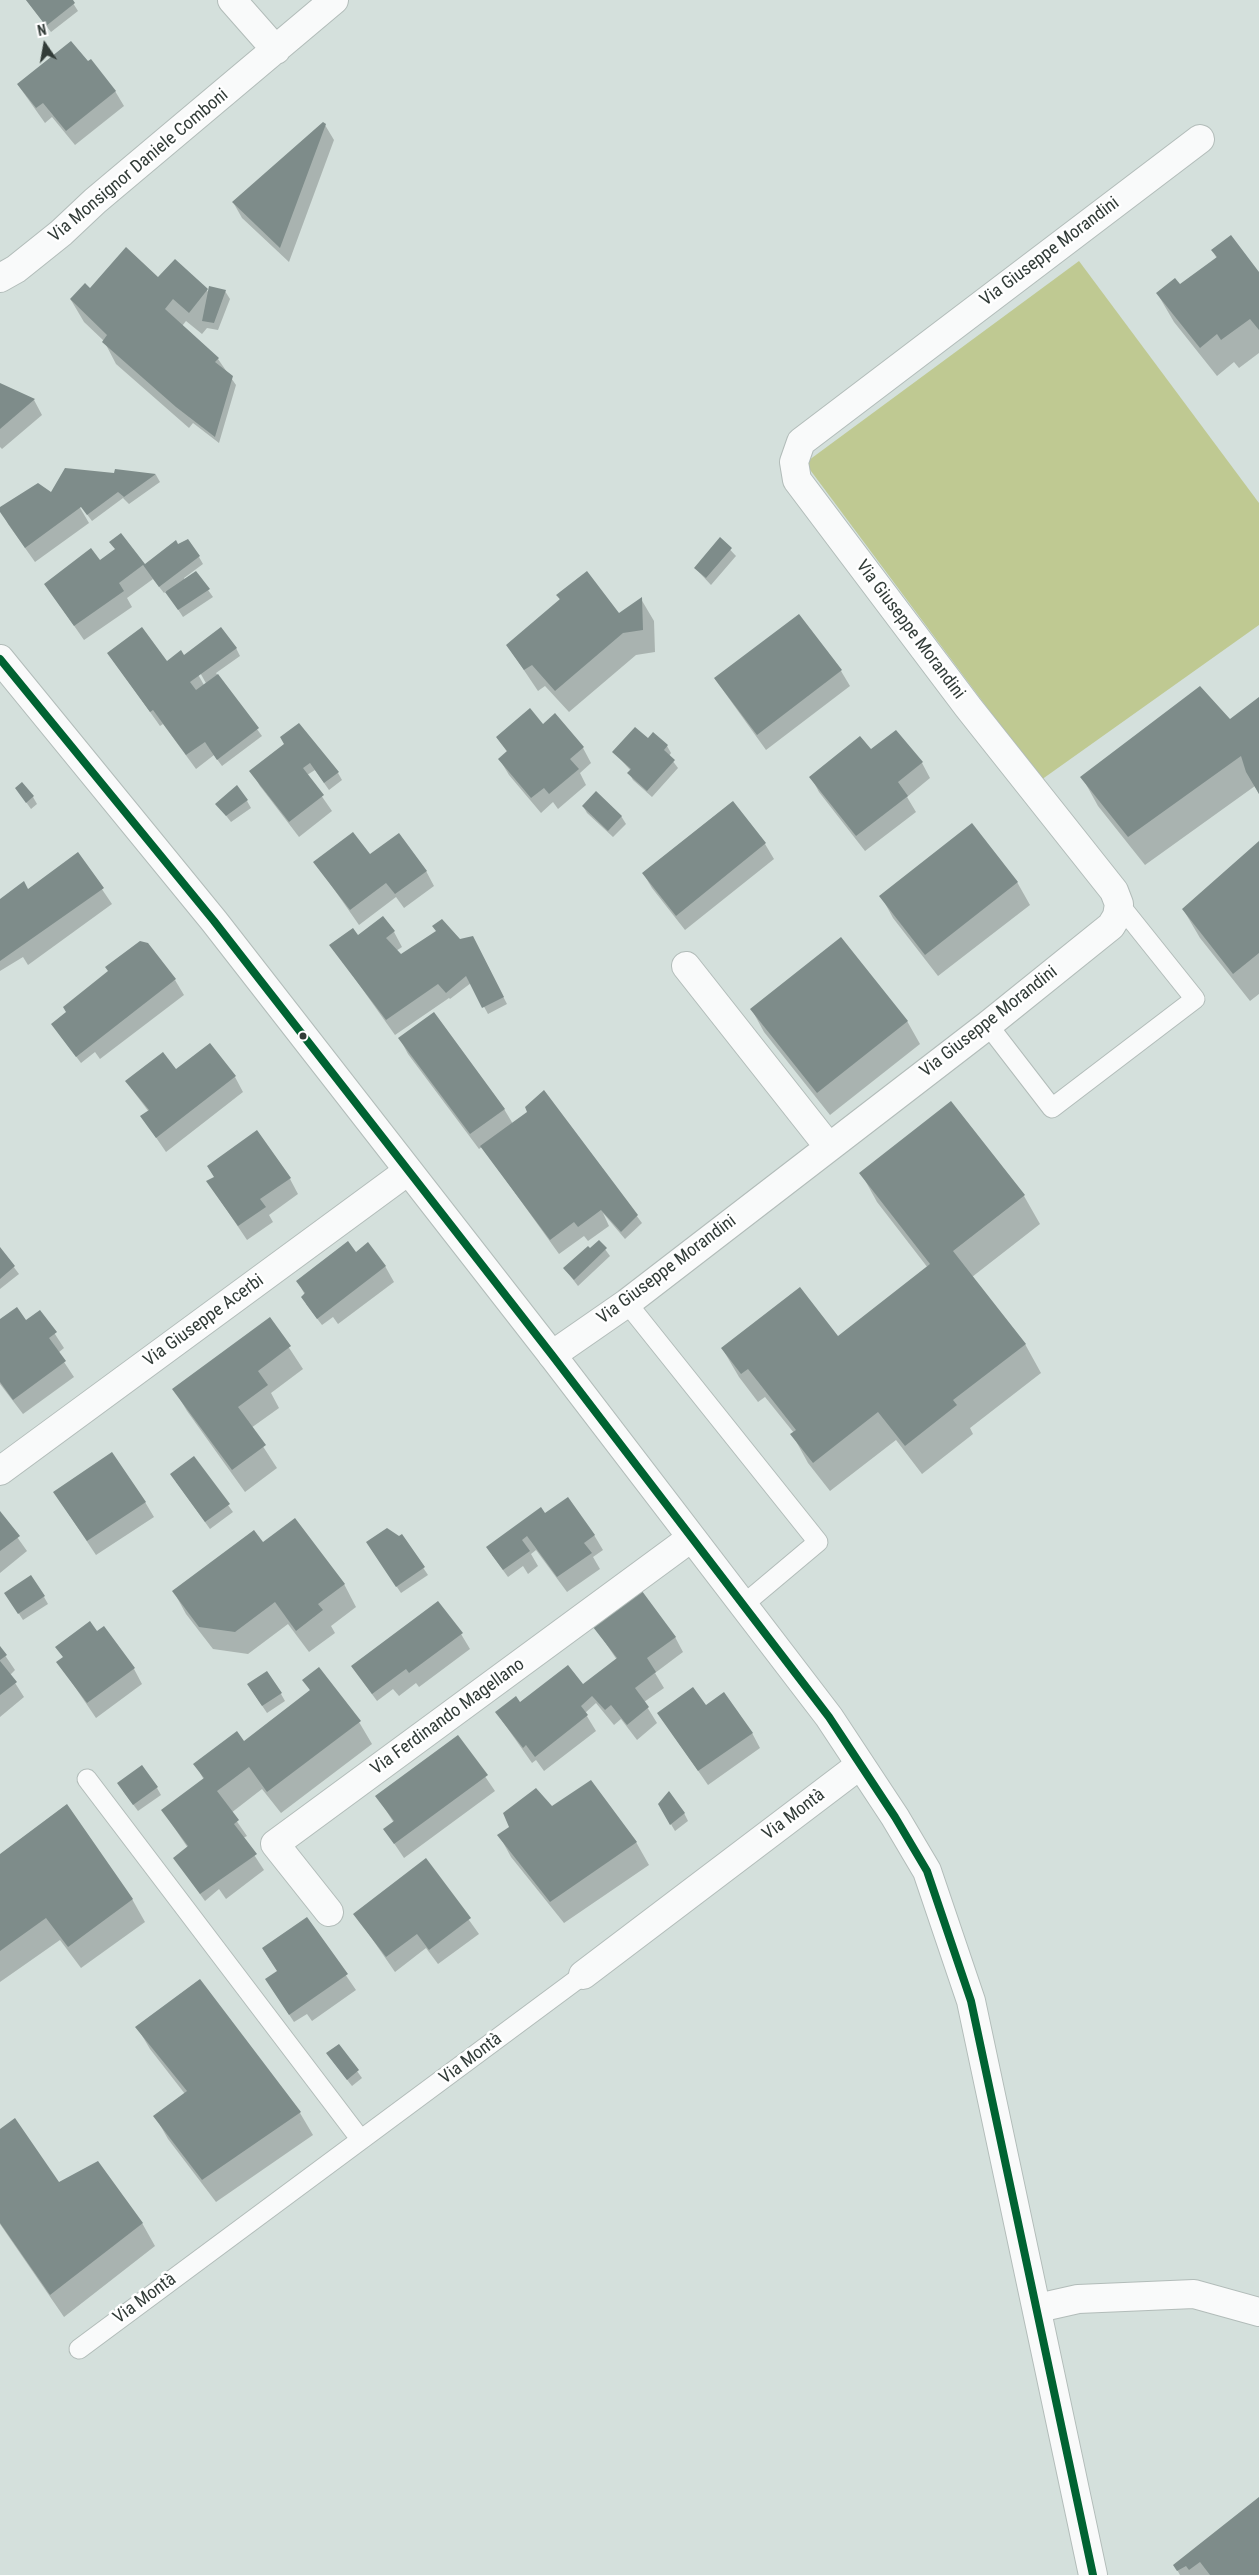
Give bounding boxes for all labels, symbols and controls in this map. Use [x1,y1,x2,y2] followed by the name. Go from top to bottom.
[20,20,70,70] north arrow
[36,22,48,39] text: N
[45,85,233,247] street label: Via Monsignor Daniele Comboni
[976,193,1124,311] street label: Via Giuseppe Morandini
[851,556,969,704] street label: Via Giuseppe Morandini
[916,962,1062,1082] street label: Via Giuseppe Morandini
[298,1031,308,1041] unlabelled marker
[593,1211,741,1329] street label: Via Giuseppe Morandini
[140,1270,268,1372] street label: Via Giuseppe Acerbi
[367,1654,529,1780] street label: Via Ferdinando Magellano
[759,1785,829,1845] street label: Via Montà
[436,2029,506,2089] street label: Via Montà
[109,2269,181,2329] street label: Via Montà

